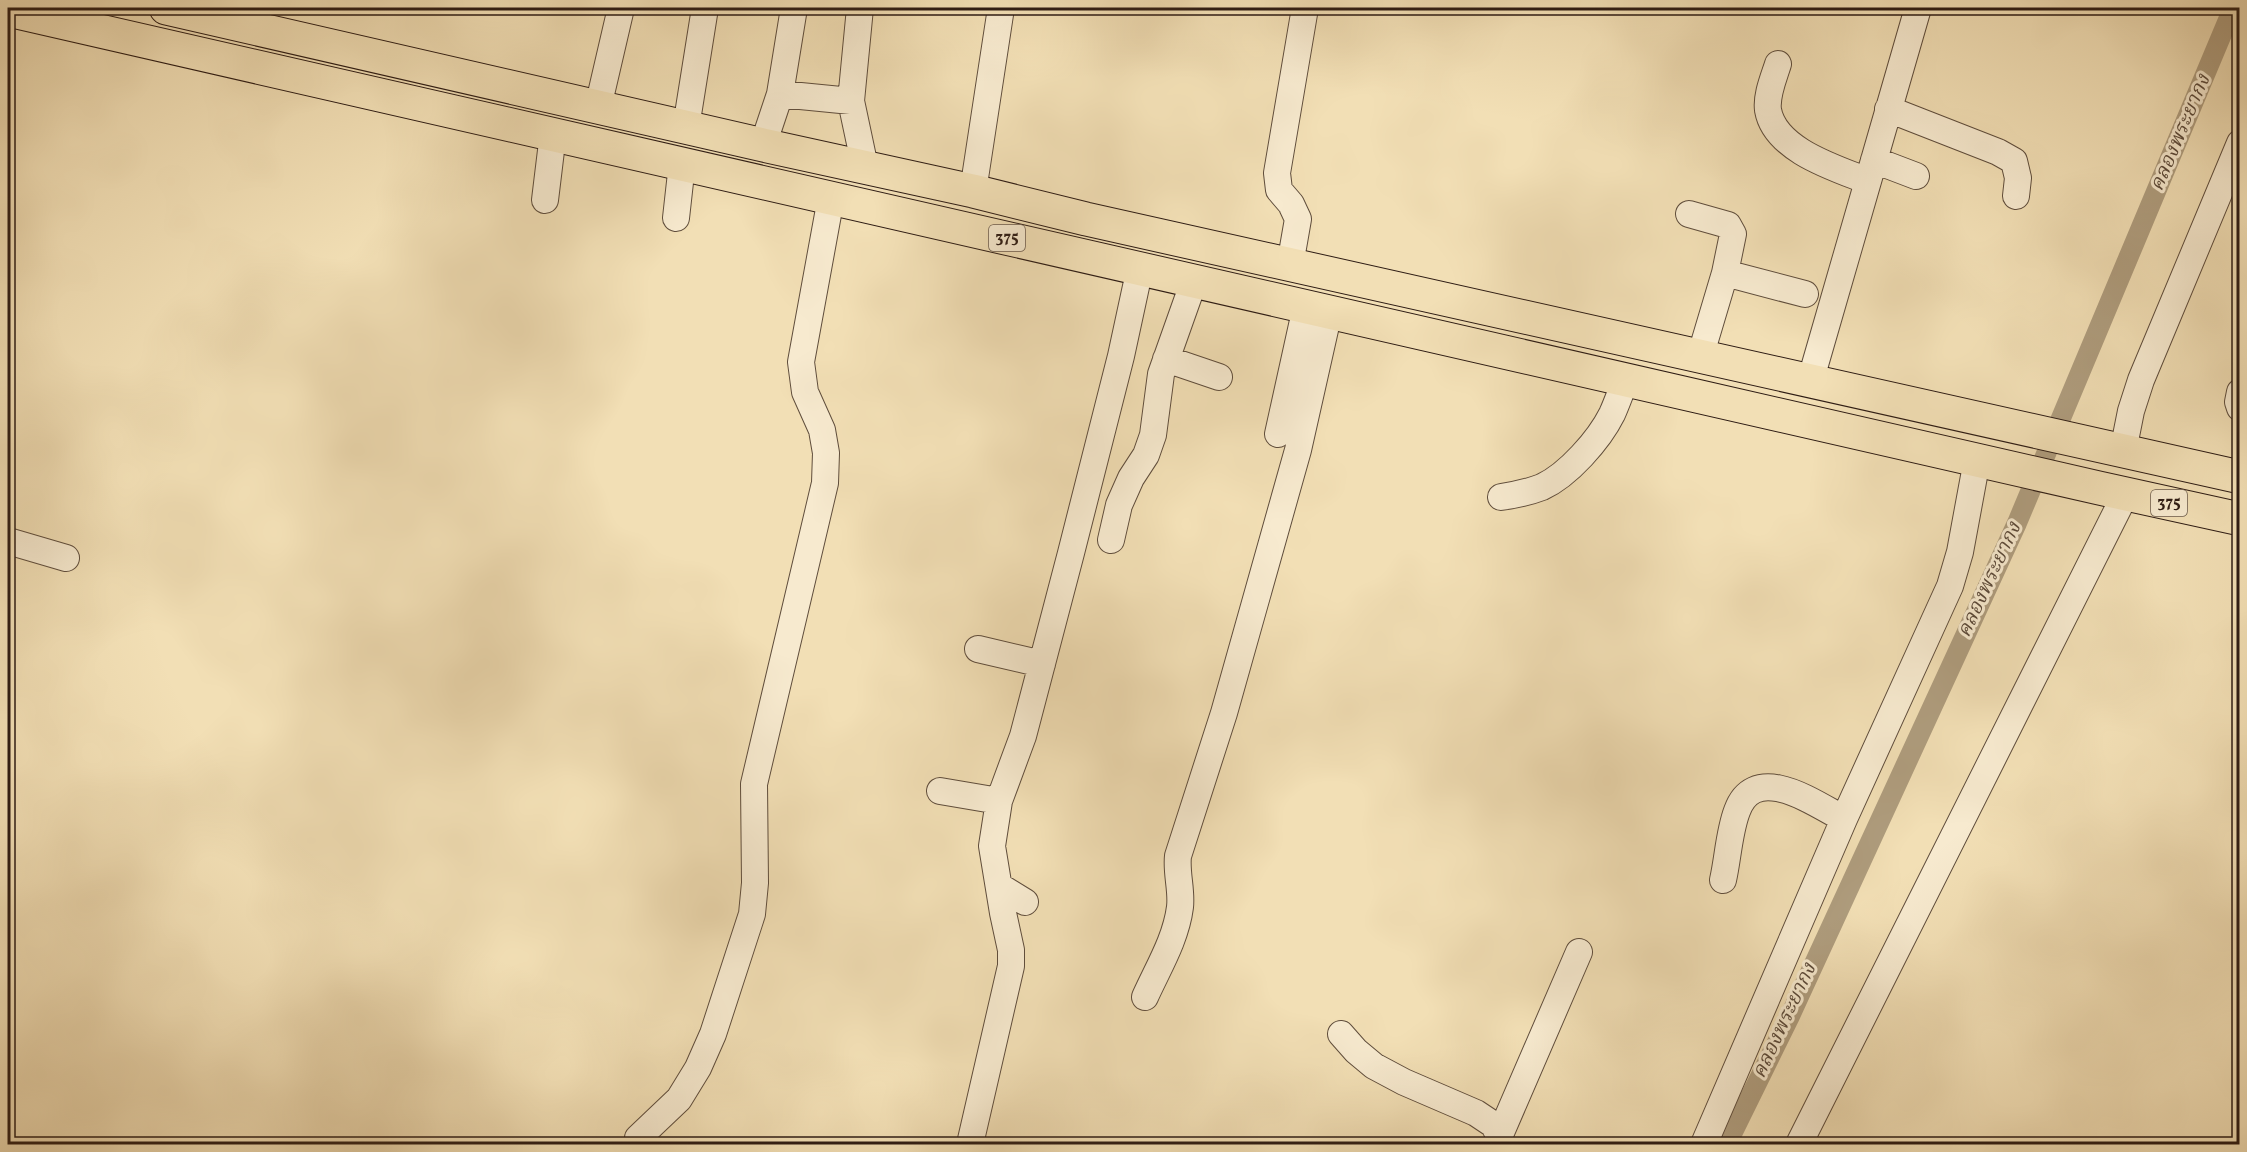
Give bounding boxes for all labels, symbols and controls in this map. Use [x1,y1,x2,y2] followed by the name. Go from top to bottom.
[2144,69,2219,196] water label: คลองพระยากง
[989,225,1025,251] road number: 375
[2151,490,2187,516] road number: 375
[1951,517,2029,642] water label: คลองพระยากง
[1746,958,1824,1083] water label: คลองพระยากง

